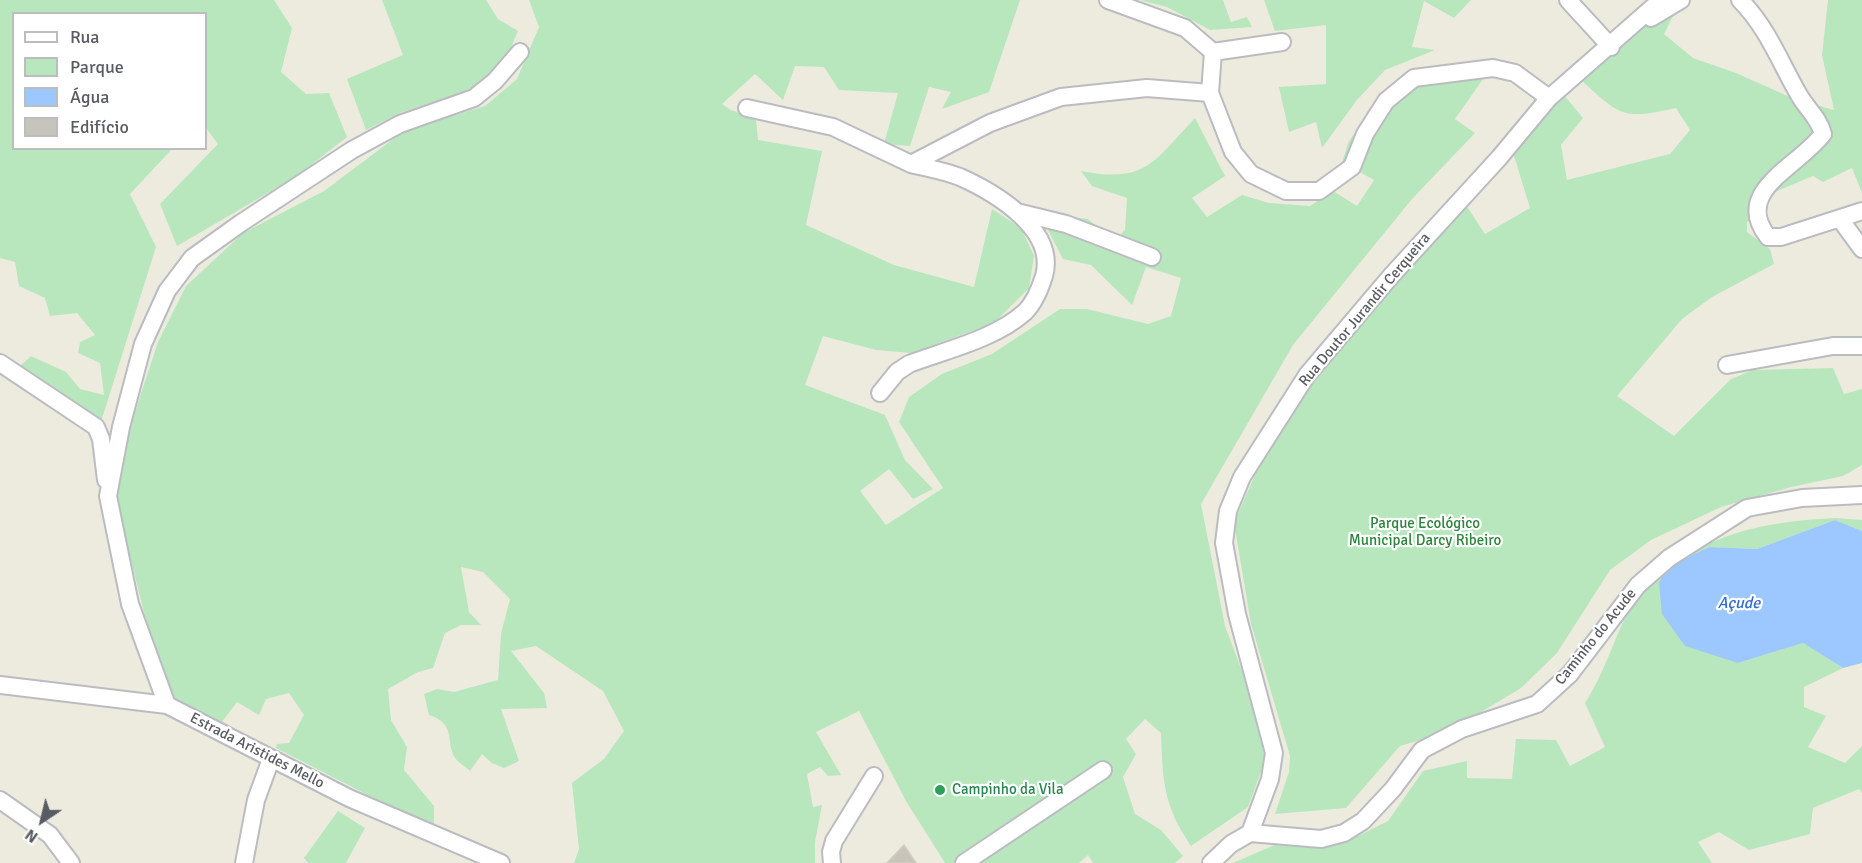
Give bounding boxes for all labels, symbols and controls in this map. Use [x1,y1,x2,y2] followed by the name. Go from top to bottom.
[12,12,207,150] legend
[70,26,99,48] text: Rua
[70,56,124,78] text: Parque
[70,86,109,108] text: Água
[70,116,129,138] text: Edifício
[1296,230,1434,390] street label: Rua Doutor Jurandir Cerqueira
[1349,515,1501,550] park label: Parque Ecológico Municipal Darcy Ribeiro
[1552,585,1640,689] street label: Caminho do Acude
[1718,594,1760,614] water label: Açude
[187,709,327,793] street label: Estrada Aristides Mello
[952,781,1064,799] place label: Campinho da Vila
[933,783,947,797] marker: Campinho da Vila
[12,791,72,851] north arrow
[21,824,42,847] text: N

